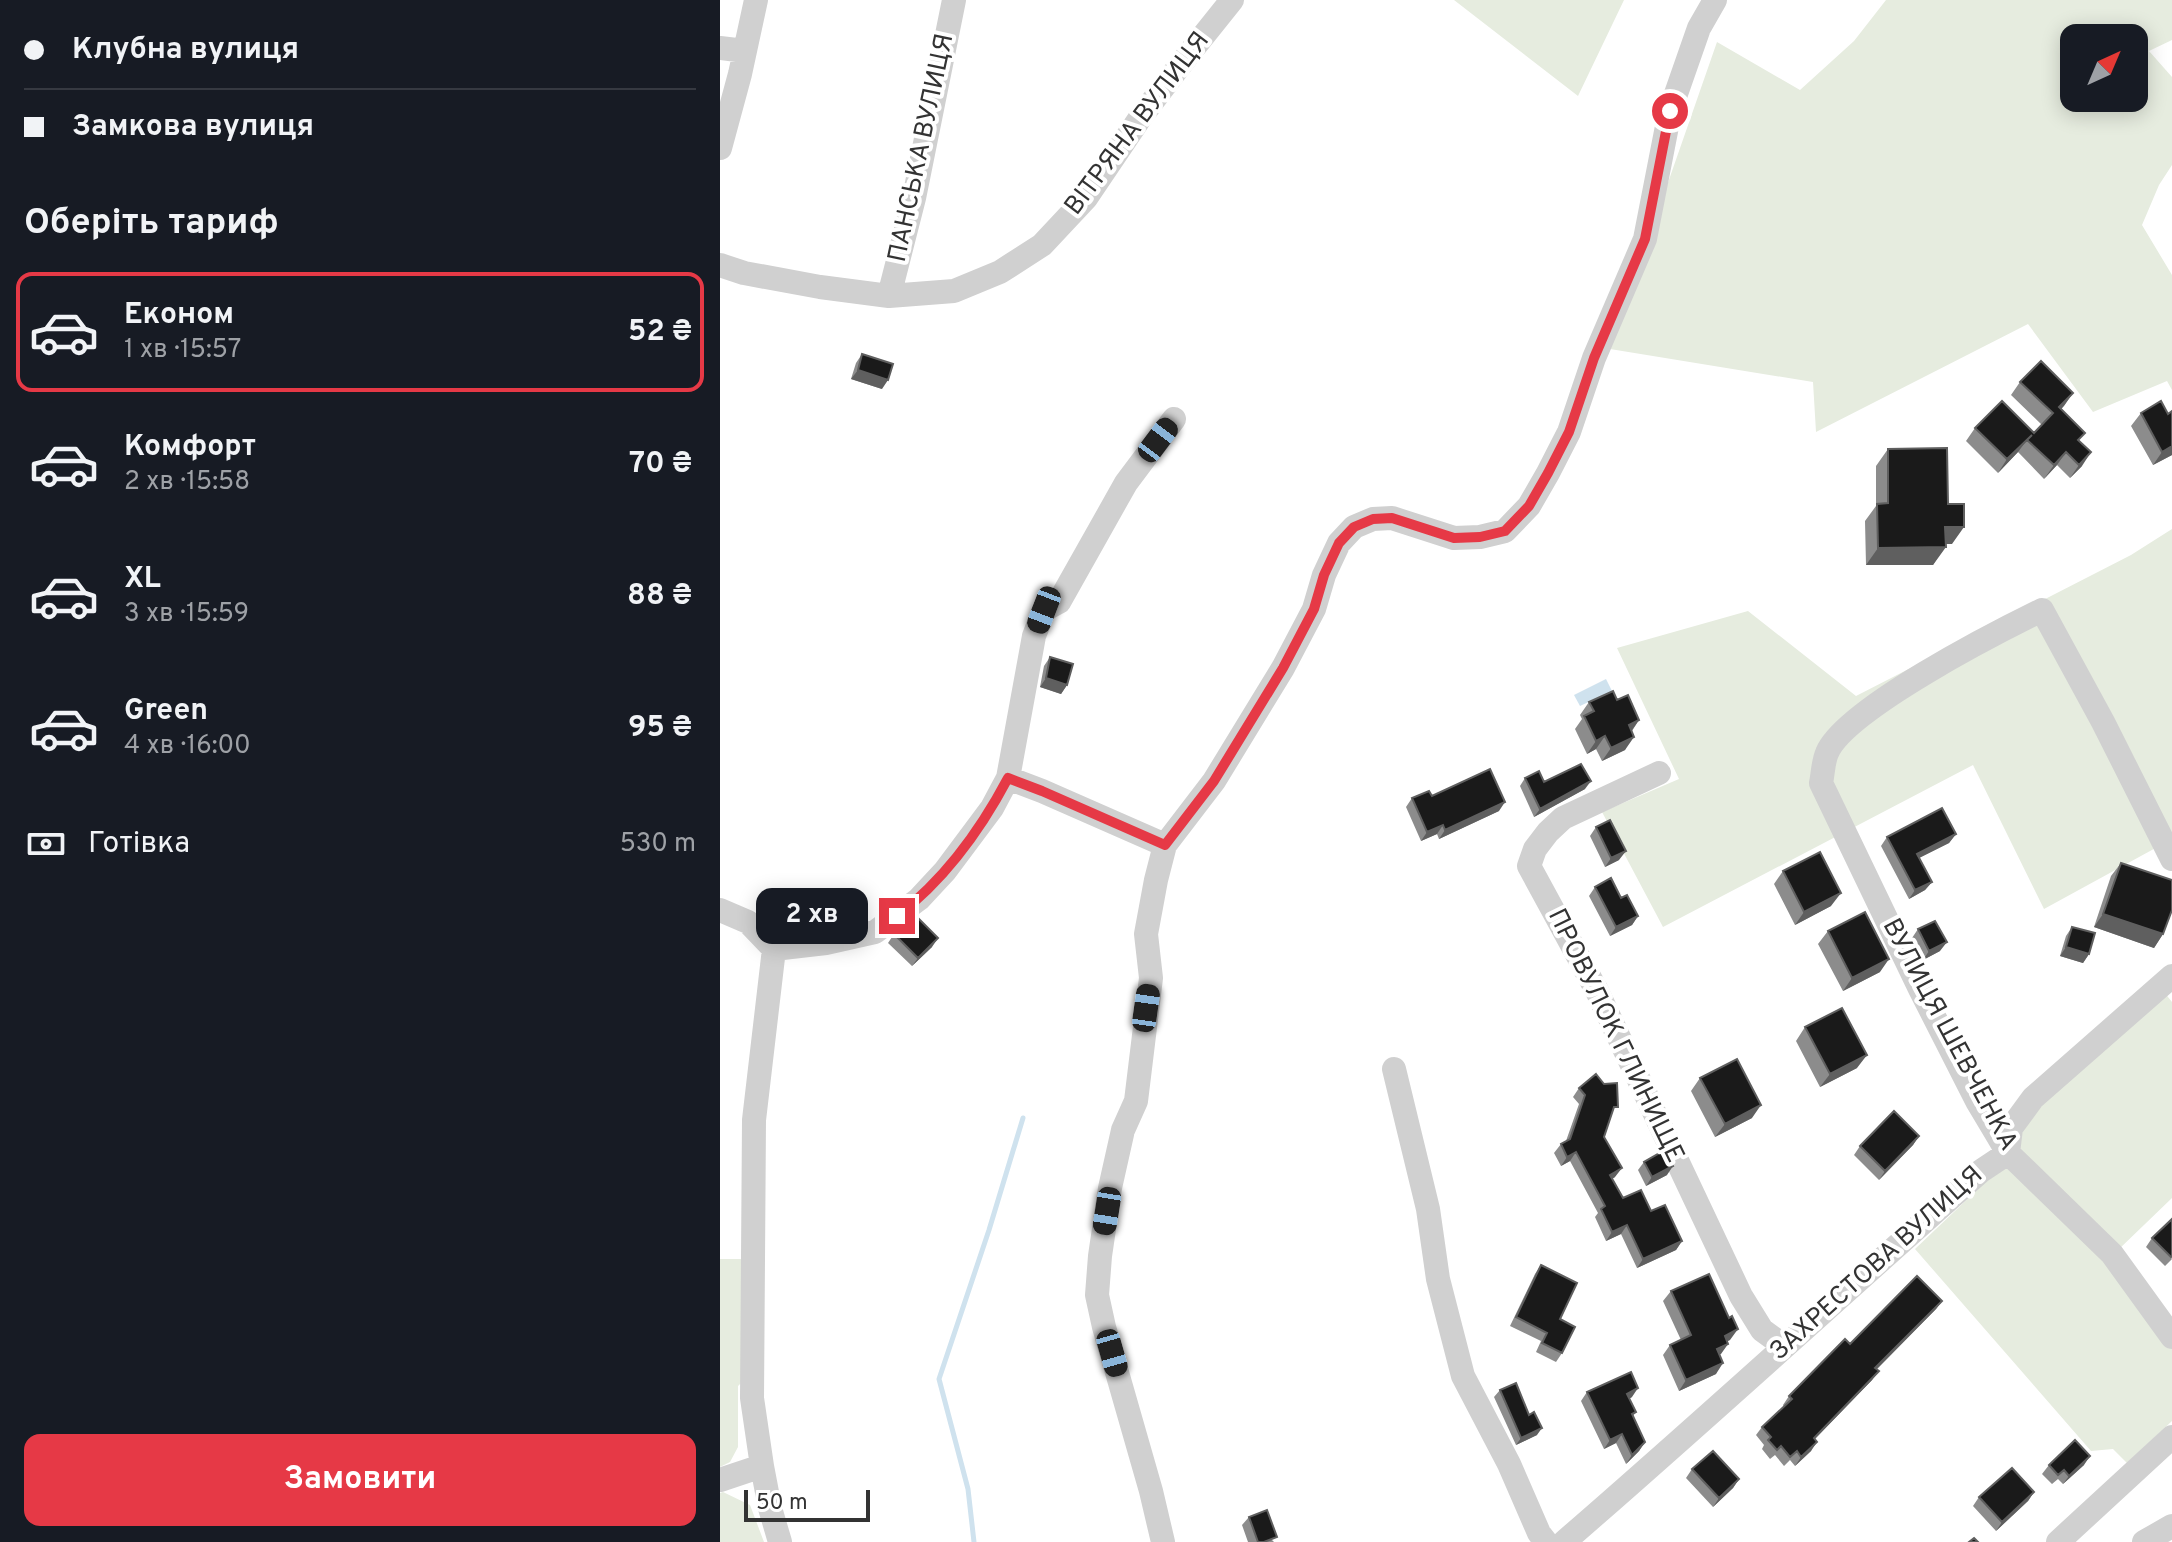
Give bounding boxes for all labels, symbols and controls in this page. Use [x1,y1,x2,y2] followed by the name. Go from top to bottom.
[2060,24,2148,112] north arrow
[2060,24,2148,112] map controls
[1058,26,1218,222] street label: ВІТРЯНА ВУЛИЦЯ
[882,31,962,265] street label: ПАНСЬКА ВУЛИЦЯ
[72,32,299,69] text: Клубна вулиця
[1652,93,1688,129] route start
[72,109,314,146] text: Замкова вулиця
[24,201,279,247] text: Оберіть тариф
[28,296,100,368] icon: car
[124,297,234,334] text: Економ
[628,314,692,351] text: 52 ₴
[124,334,241,367] text: 1 хв · 15:57
[1134,414,1182,466] car
[28,428,100,500] icon: car
[124,429,256,466] text: Комфорт
[629,446,692,483] text: 70 ₴
[124,466,250,499] text: 2 хв · 15:58
[28,560,100,632] icon: car
[124,561,161,598] text: XL
[627,578,692,615] text: 88 ₴
[1024,583,1064,637] car
[124,598,249,631] text: 3 хв · 15:59
[28,692,100,764] icon: car
[124,693,208,730] text: Green
[628,710,692,747] text: 95 ₴
[124,730,251,763] text: 4 хв · 16:00
[24,822,68,866] icon: cash
[88,826,190,863] text: Готівка
[620,828,696,861] text: 530 m
[757,888,869,944] callout: 2 хв
[879,898,915,934] route end
[786,899,838,932] text: 2 хв
[1539,904,1691,1168] street label: ПРОВУЛОК ГЛИНИЩЕ
[1874,913,2024,1157] street label: ВУЛИЦЯ ШЕВЧЕНКА
[1131,983,1161,1033] car
[1764,1160,1990,1368] street label: ЗАХРЕСТОВА ВУЛИЦЯ
[1091,1185,1123,1237] car
[1094,1327,1130,1379] car
[24,1434,696,1526] button: Замовити
[744,1486,870,1522] scale bar
[756,1490,808,1517] text: 50 m

